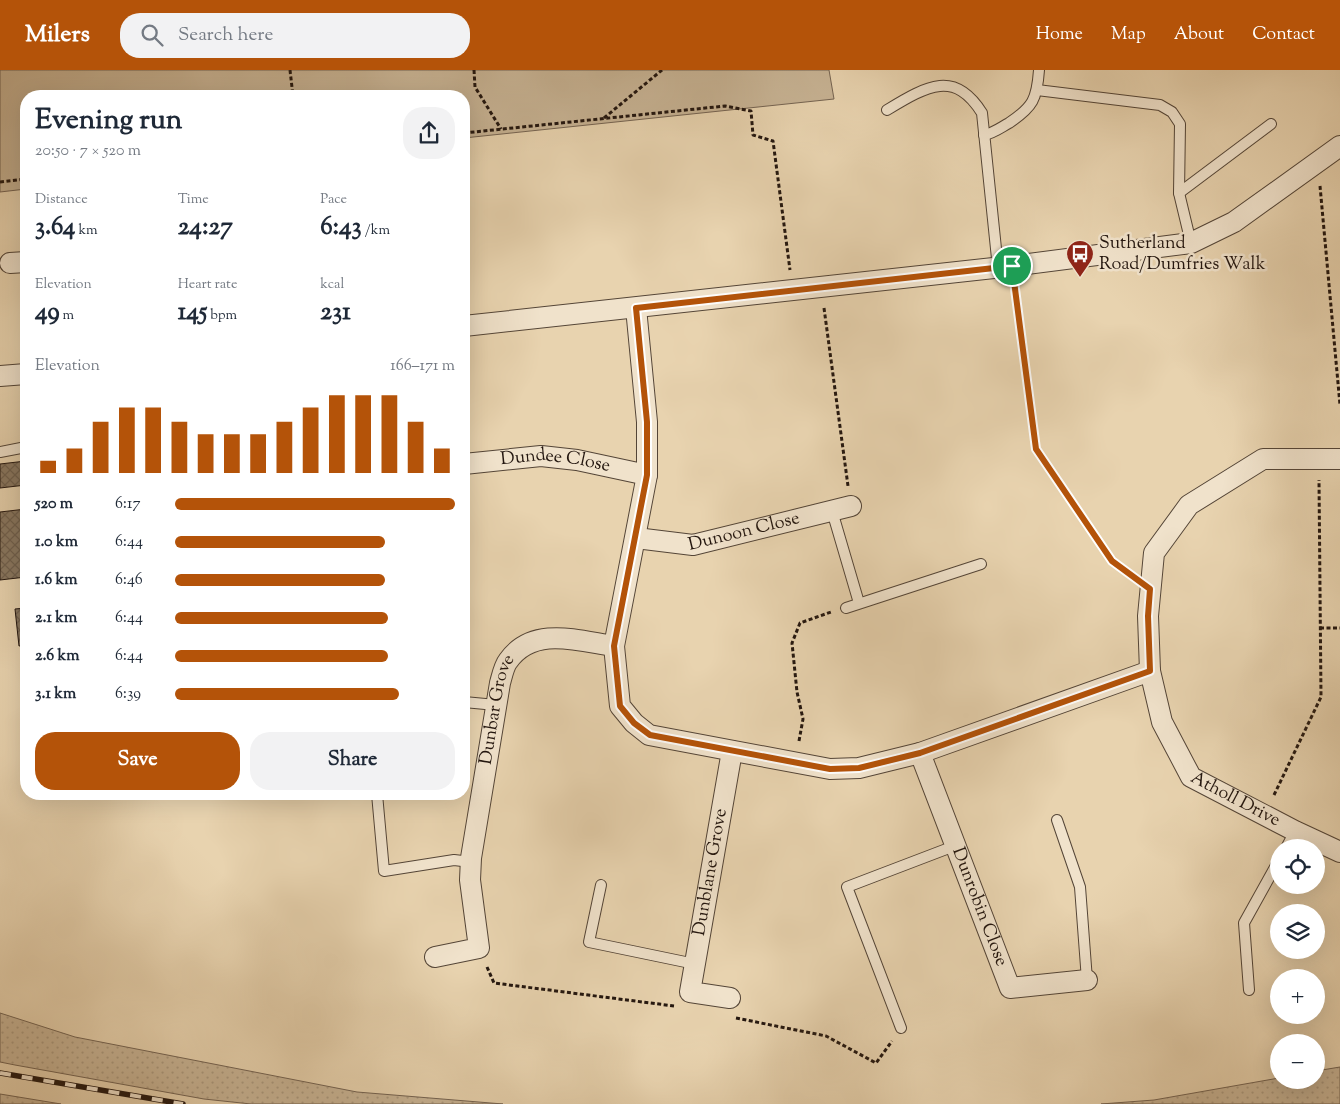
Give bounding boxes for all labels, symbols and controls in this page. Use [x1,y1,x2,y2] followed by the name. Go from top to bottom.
[120,13,470,58] search box
[25,18,90,52] text: Milers
[138,21,166,49] icon: search
[178,22,273,49] text: Search here
[1036,22,1083,48] text: Home
[1111,22,1146,48] text: Map
[1174,22,1224,48] text: About
[1252,22,1315,48] text: Contact
[35,101,182,141] text: Evening run
[403,107,455,159] button: share
[35,140,141,163] text: 20:50 · 7 × 520 m
[35,190,88,210] text: Distance
[178,190,209,210] text: Time
[320,190,347,210] text: Pace
[35,210,75,246] text: 3.64
[178,210,233,246] text: 24:27
[320,210,362,246] text: 6:43
[75,221,98,241] text: km
[362,221,390,241] text: /km
[1099,231,1266,278] place label: Sutherland Road/Dumfries Walk
[1065,239,1095,278] bus stop icon: Sutherland Road/Dumfries Walk
[991,245,1033,287] pin
[998,252,1026,280] icon: arrive
[35,275,92,295] text: Elevation
[178,275,237,295] text: Heart rate
[320,275,344,295] text: kcal
[35,295,60,331] text: 49
[178,295,207,331] text: 145
[320,295,351,331] text: 231
[60,306,74,326] text: m
[207,306,237,326] text: bpm
[35,355,100,378] text: Elevation
[390,355,455,378] text: 166–171 m
[499,443,613,480] street label: Dundee Close
[35,493,73,516] text: 520 m
[115,493,140,516] text: 6:17
[686,506,803,559] street label: Dunoon Close
[35,531,78,554] text: 1.0 km
[115,531,143,554] text: 6:44
[35,569,77,592] text: 1.6 km
[115,569,143,592] text: 6:46
[35,607,77,630] text: 2.1 km
[115,607,143,630] text: 6:44
[35,645,80,668] text: 2.6 km
[115,645,143,668] text: 6:44
[474,649,522,767] street label: Dunbar Grove
[35,683,76,706] text: 3.1 km
[115,683,141,706] text: 6:39
[35,732,240,790] button: Save
[250,732,455,790] button: Share
[1186,766,1284,834] street label: Atholl Drive
[687,806,735,938] street label: Dunblane Grove
[1270,839,1325,1089] map controls
[1270,839,1325,894] button: locate
[944,844,1014,970] street label: Dunrobin Close
[1270,904,1325,959] button: layers
[1270,969,1325,1024] button: +
[1270,1034,1325,1089] button: −

